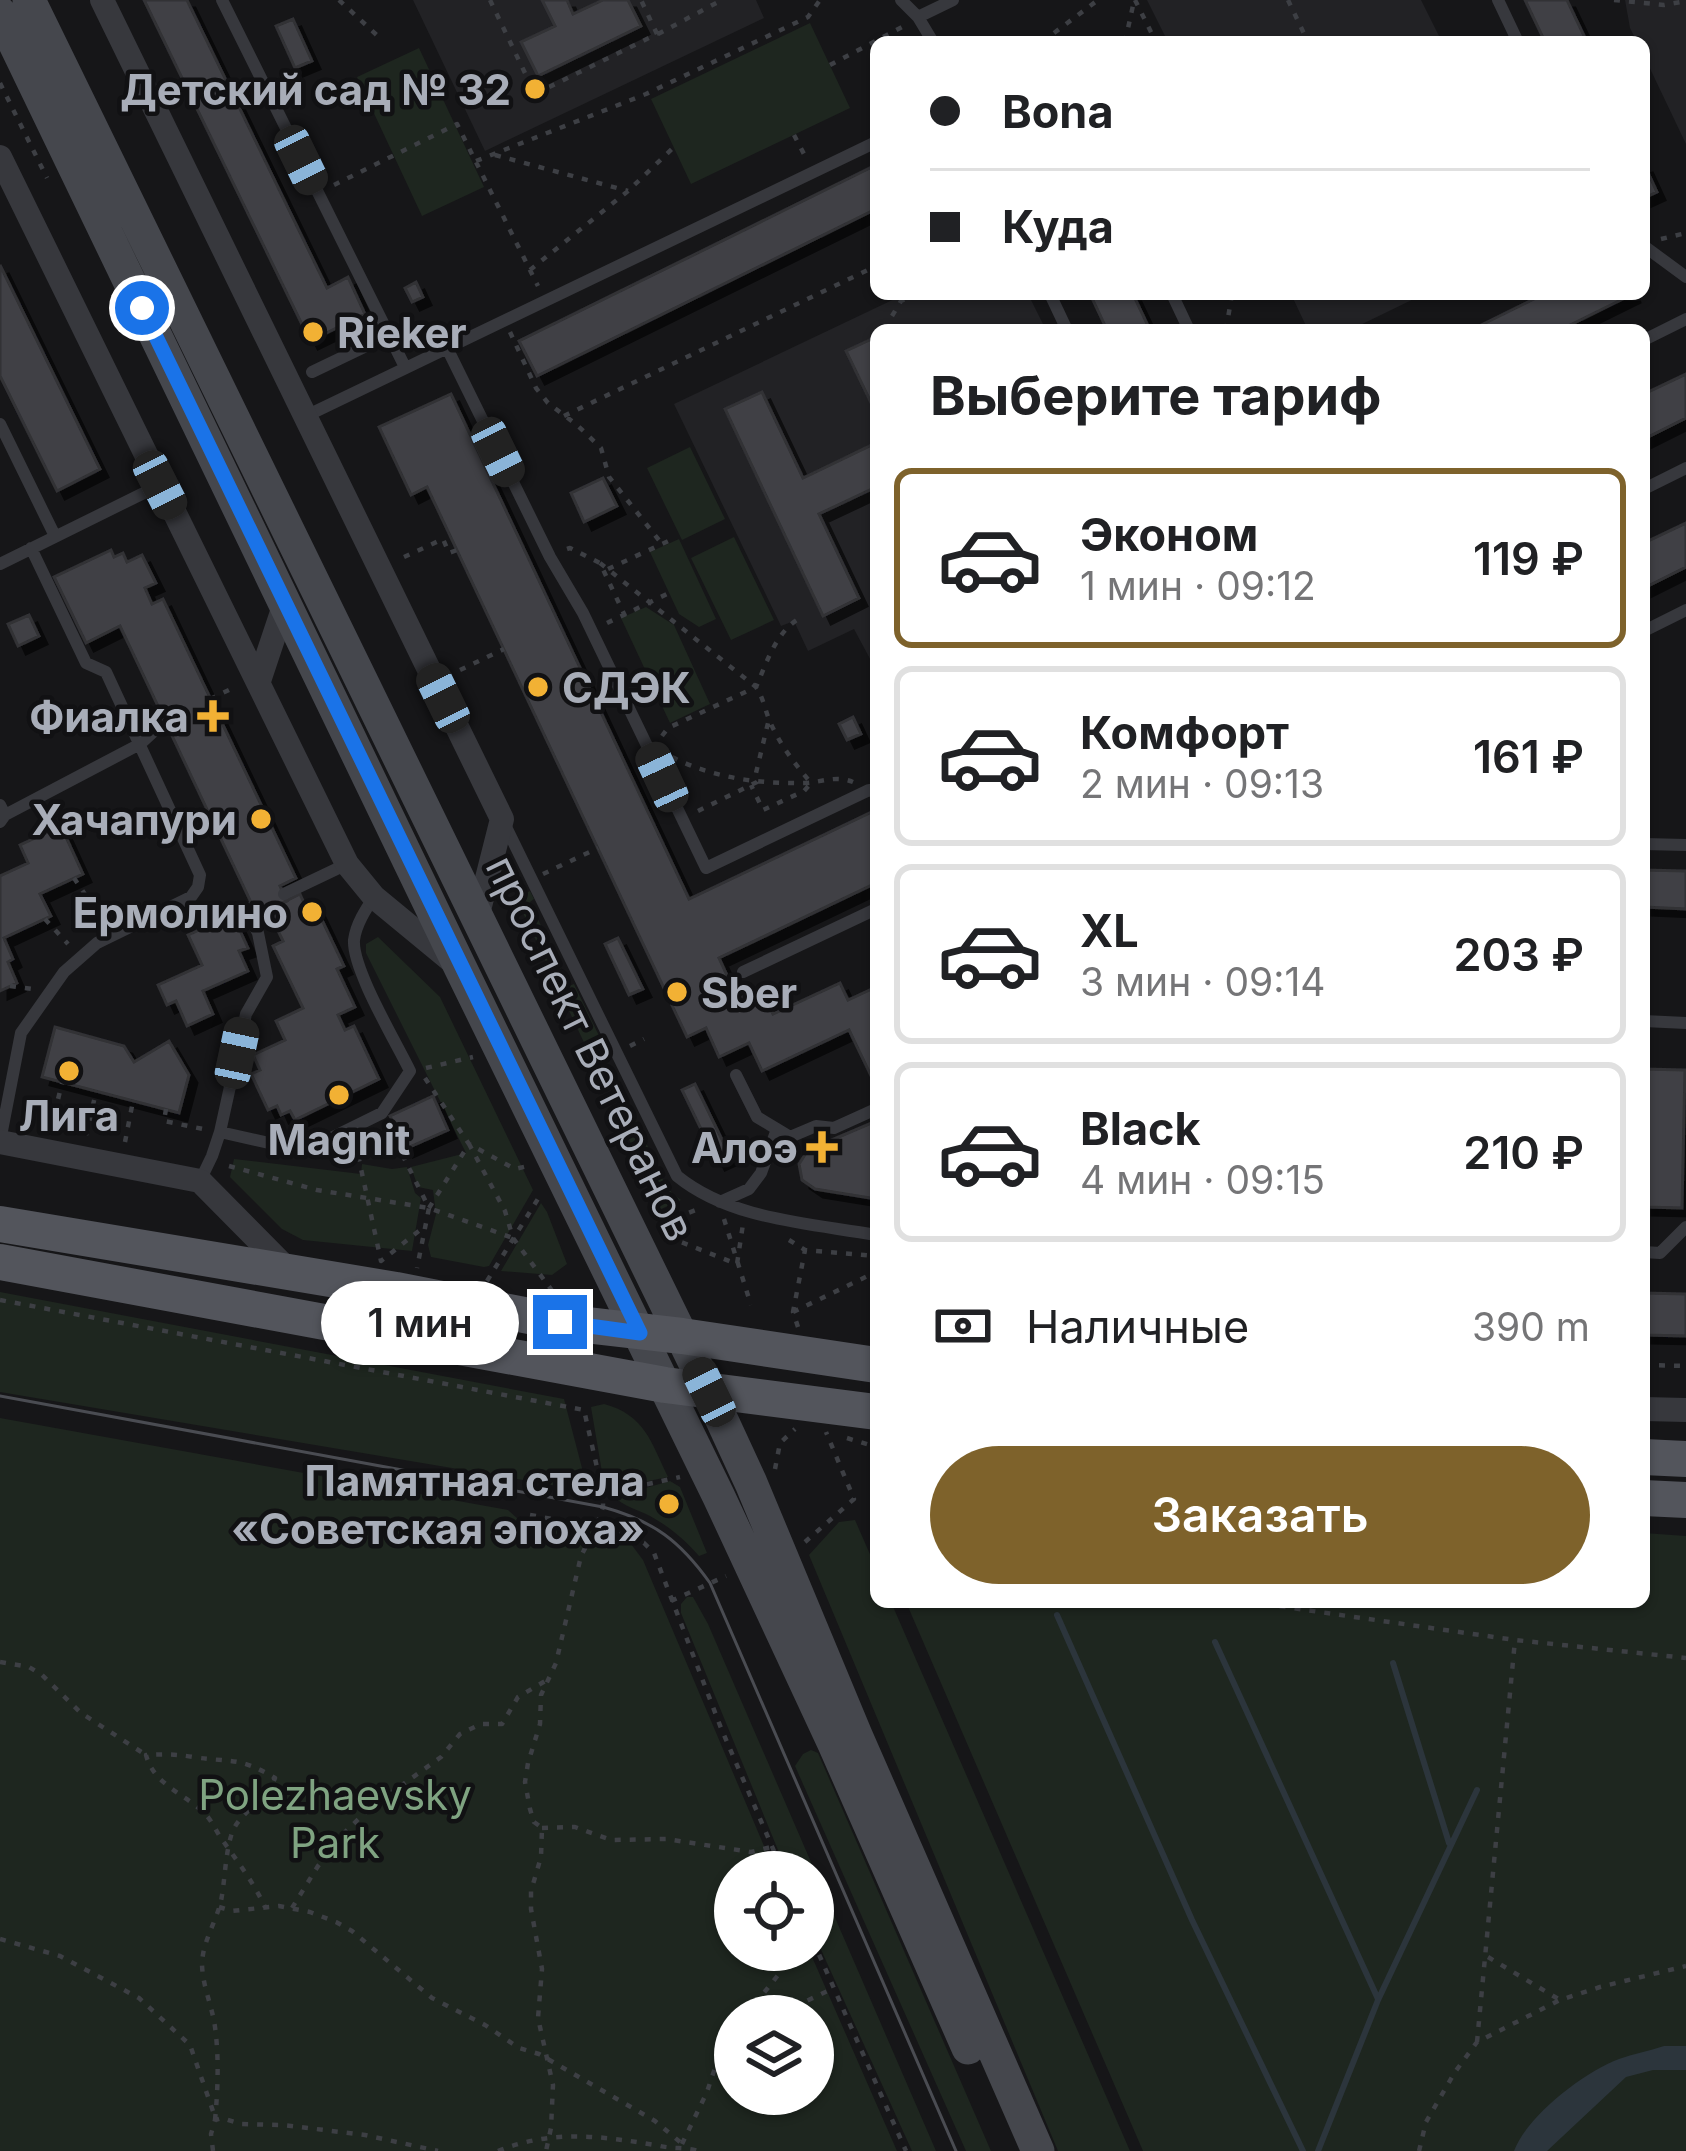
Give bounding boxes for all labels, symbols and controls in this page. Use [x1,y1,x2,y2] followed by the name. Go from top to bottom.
[120,64,511,115] place label: Детский сад № 32
[522,76,548,102] marker: Детский сад № 32
[1002,84,1114,139] text: Bona
[269,120,333,200] car
[1002,199,1114,254] text: Куда
[115,281,169,335] route start
[337,307,467,358] place label: Rieker
[300,319,326,345] marker: Rieker
[930,363,1382,428] text: Выберите тариф
[466,412,530,492] car
[128,445,192,525] car
[936,504,1044,612] icon: car
[1080,507,1258,562] text: Эконом
[1473,531,1584,586] text: 119 ₽
[1080,562,1316,609] text: 1 мин · 09:12
[411,658,475,738] car
[562,662,691,713] place label: СДЭК
[525,674,551,700] marker: СДЭК
[29,691,189,742] place label: Фиалка
[936,702,1044,810] icon: car
[200,703,226,729] marker: Фиалка
[1080,705,1289,760] text: Комфорт
[1473,729,1584,784] text: 161 ₽
[630,737,694,817] car
[1080,760,1324,807] text: 2 мин · 09:13
[31,794,237,845] place label: Хачапури
[248,806,274,832] marker: Хачапури
[476,847,706,1249] street label: проспект Ветеранов
[73,887,288,938] place label: Ермолино
[299,899,325,925] marker: Ермолино
[936,900,1044,1008] icon: car
[1080,903,1139,958] text: XL
[1454,927,1584,982] text: 203 ₽
[1080,958,1325,1005] text: 3 мин · 09:14
[701,967,797,1018] place label: Sber
[664,979,690,1005] marker: Sber
[212,1014,262,1092] car
[56,1058,82,1084] marker: Лига
[326,1082,352,1108] marker: Magnit
[19,1090,119,1141] place label: Лига
[936,1098,1044,1206] icon: car
[1080,1101,1201,1156] text: Black
[268,1114,410,1165] place label: Magnit
[691,1122,798,1173] place label: Алоэ
[1463,1125,1584,1180] text: 210 ₽
[809,1134,835,1160] marker: Алоэ
[1080,1156,1325,1203] text: 4 мин · 09:15
[320,1280,518,1364] callout: 1 мин
[930,1293,996,1359] icon: cash
[533,1295,587,1349] route end
[367,1299,473,1346] text: 1 мин
[1026,1299,1249,1354] text: Наличные
[1472,1303,1590,1350] text: 390 m
[677,1352,741,1432] car
[930,1446,1590,1584] button: Заказать
[231,1455,645,1554] place label: Памятная стела «Советская эпоха»
[656,1491,682,1517] marker: Памятная стела «Советская эпоха»
[198,1769,472,1868] park label: Polezhaevsky Park
[714,1851,834,2115] map controls
[714,1851,834,1971] button: locate
[714,1995,834,2115] button: layers

